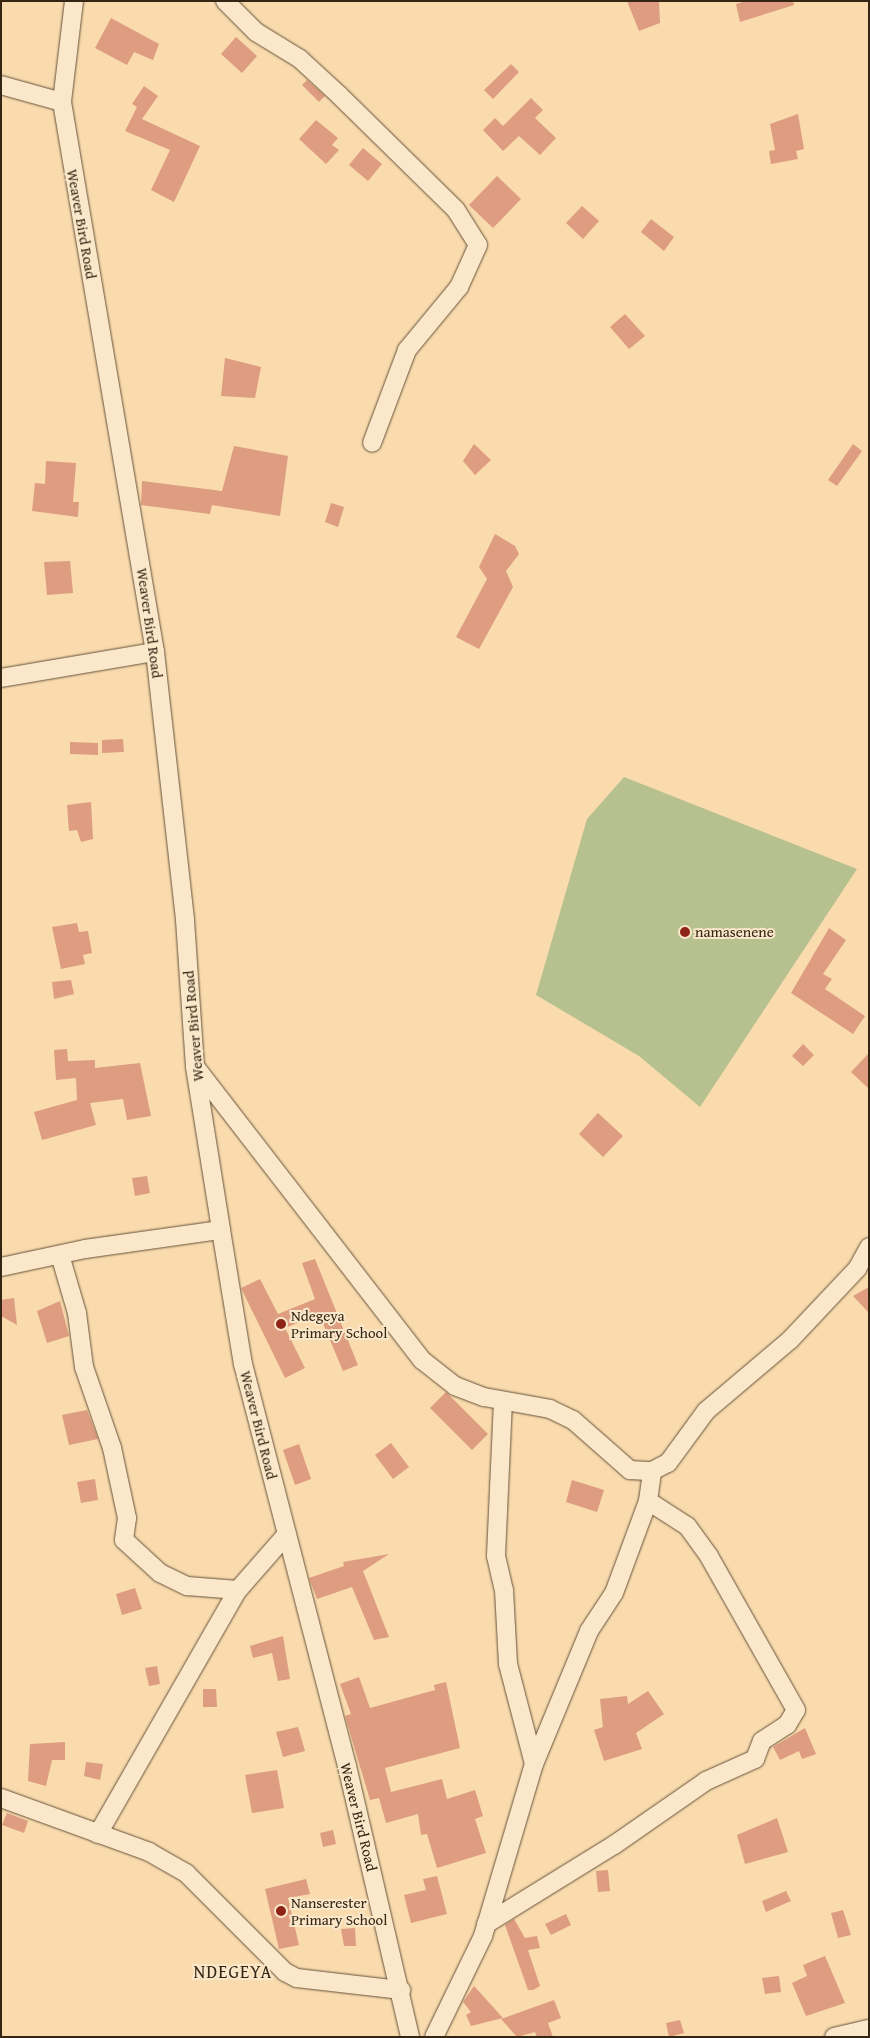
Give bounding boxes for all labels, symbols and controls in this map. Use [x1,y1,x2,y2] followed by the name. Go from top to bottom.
[63,168,101,280] street label: Weaver Bird Road
[133,567,167,679] street label: Weaver Bird Road
[695,923,774,941] place label: namasenene
[679,926,691,938] marker: namasenene
[179,970,207,1082] street label: Weaver Bird Road
[291,1306,387,1341] place label: Ndegeya Primary School
[275,1318,287,1330] marker: Ndegeya Primary School
[237,1369,281,1481] street label: Weaver Bird Road
[337,1761,381,1873] street label: Weaver Bird Road
[291,1893,387,1928] place label: Nanserester Primary School
[275,1905,287,1917] marker: Nanserester Primary School
[193,1961,273,1983] district label: NDEGEYA

